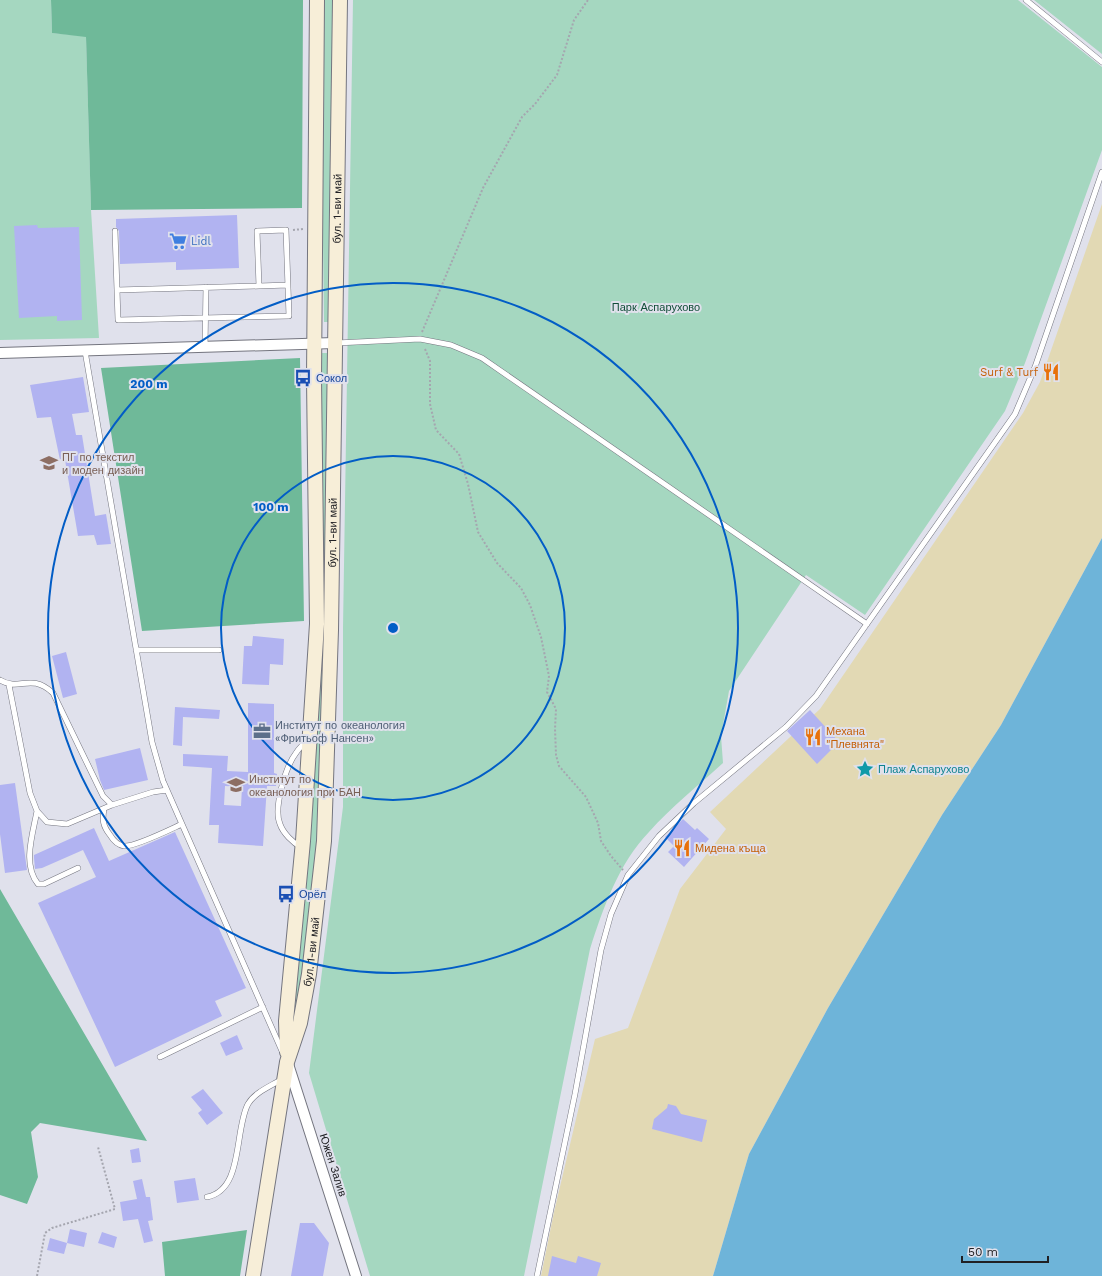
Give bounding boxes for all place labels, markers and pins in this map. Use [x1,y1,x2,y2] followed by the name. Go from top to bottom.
[168,231,188,251] supermarket icon: Lidl
[191,235,211,248] place label: Lidl
[1041,362,1061,382] restaurant icon: Surf & Turf
[980,366,1039,379] place label: Surf & Turf
[293,368,313,388] bus stop icon: Сокол
[316,372,347,385] place label: Сокол
[62,451,144,477] place label: ПГ по текстил и моден дизайн
[39,453,59,473] school or university icon: ПГ по текстил и моден дизайн
[386,621,400,635] centre of rings
[275,719,405,745] place label: Институт по океанология «Фритьоф Нансен»
[252,721,272,741] office icon: Институт по океанология «Фритьоф Нансен»
[826,725,884,751] place label: Механа "Плевнята"
[803,727,823,747] restaurant icon: Механа "Плевнята"
[855,759,875,779] place icon: Плаж Аспарухово
[878,763,969,776] place label: Плаж Аспарухово
[249,773,361,799] place label: Институт по океанология при БАН
[226,775,246,795] school or university icon: Институт по океанология при БАН
[672,838,692,858] restaurant icon: Мидена къща
[695,842,767,855] place label: Мидена къща
[276,884,296,904] bus stop icon: Орёл
[299,888,326,901] place label: Орёл

